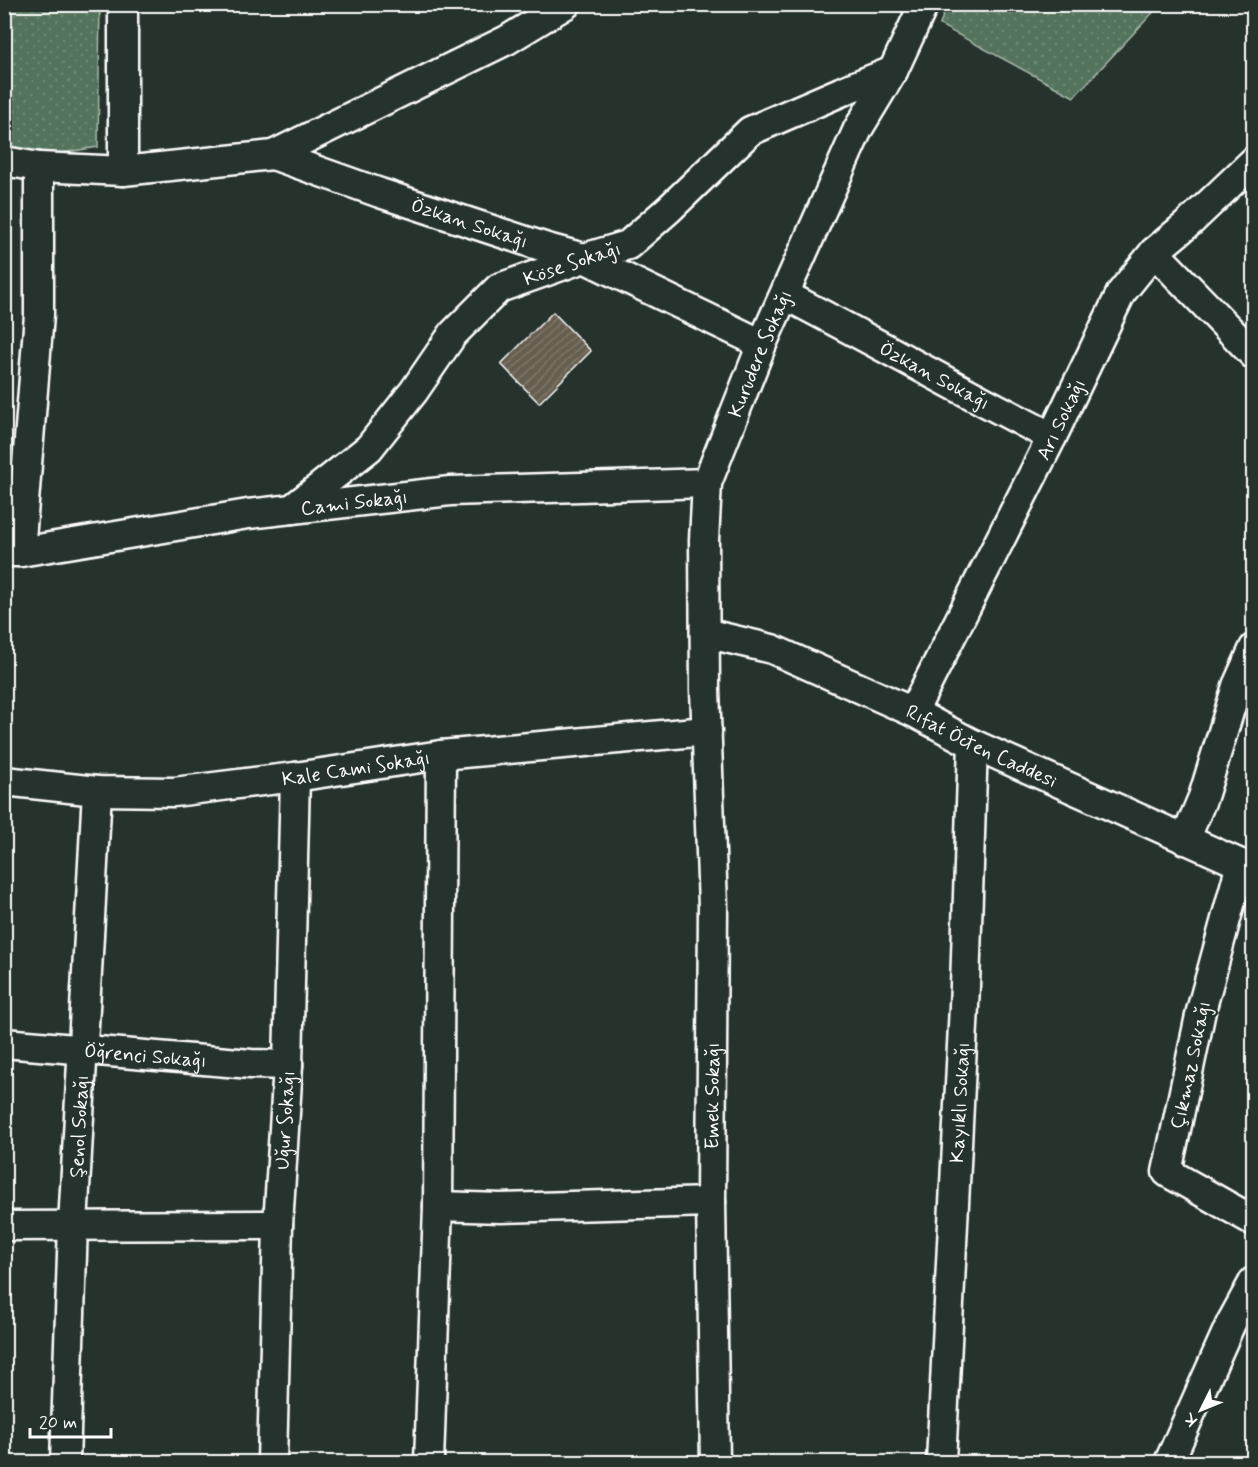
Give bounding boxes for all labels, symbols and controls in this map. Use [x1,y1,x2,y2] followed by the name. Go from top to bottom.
[407,192,531,256] street label: Özkan Sokağı
[520,236,624,293] street label: Köse Sokağı
[722,286,799,422] street label: Kurudere Sokağı
[874,336,994,417] street label: Özkan Sokağı
[1031,375,1093,465] street label: Arı Sokağı
[299,484,409,523] street label: Cami Sokağı
[902,699,1061,795] street label: Rıfat Öcten Caddesi
[280,745,432,794] street label: Kale Cami Sokağı
[1165,999,1218,1132] street label: Çıkmaz Sokağı
[83,1038,208,1075] street label: Öğrenci Sokağı
[944,1041,977,1164] street label: Kayıklı Sokağı
[699,1042,727,1150] street label: Emek Sokağı
[269,1070,303,1171] street label: Uğur Sokağı
[64,1074,96,1179] street label: Şenol Sokağı
[1171,1380,1231,1440] north arrow
[30,1401,111,1439] scale bar
[1179,1407,1203,1430] text: K
[39,1411,77,1435] text: 20 m

